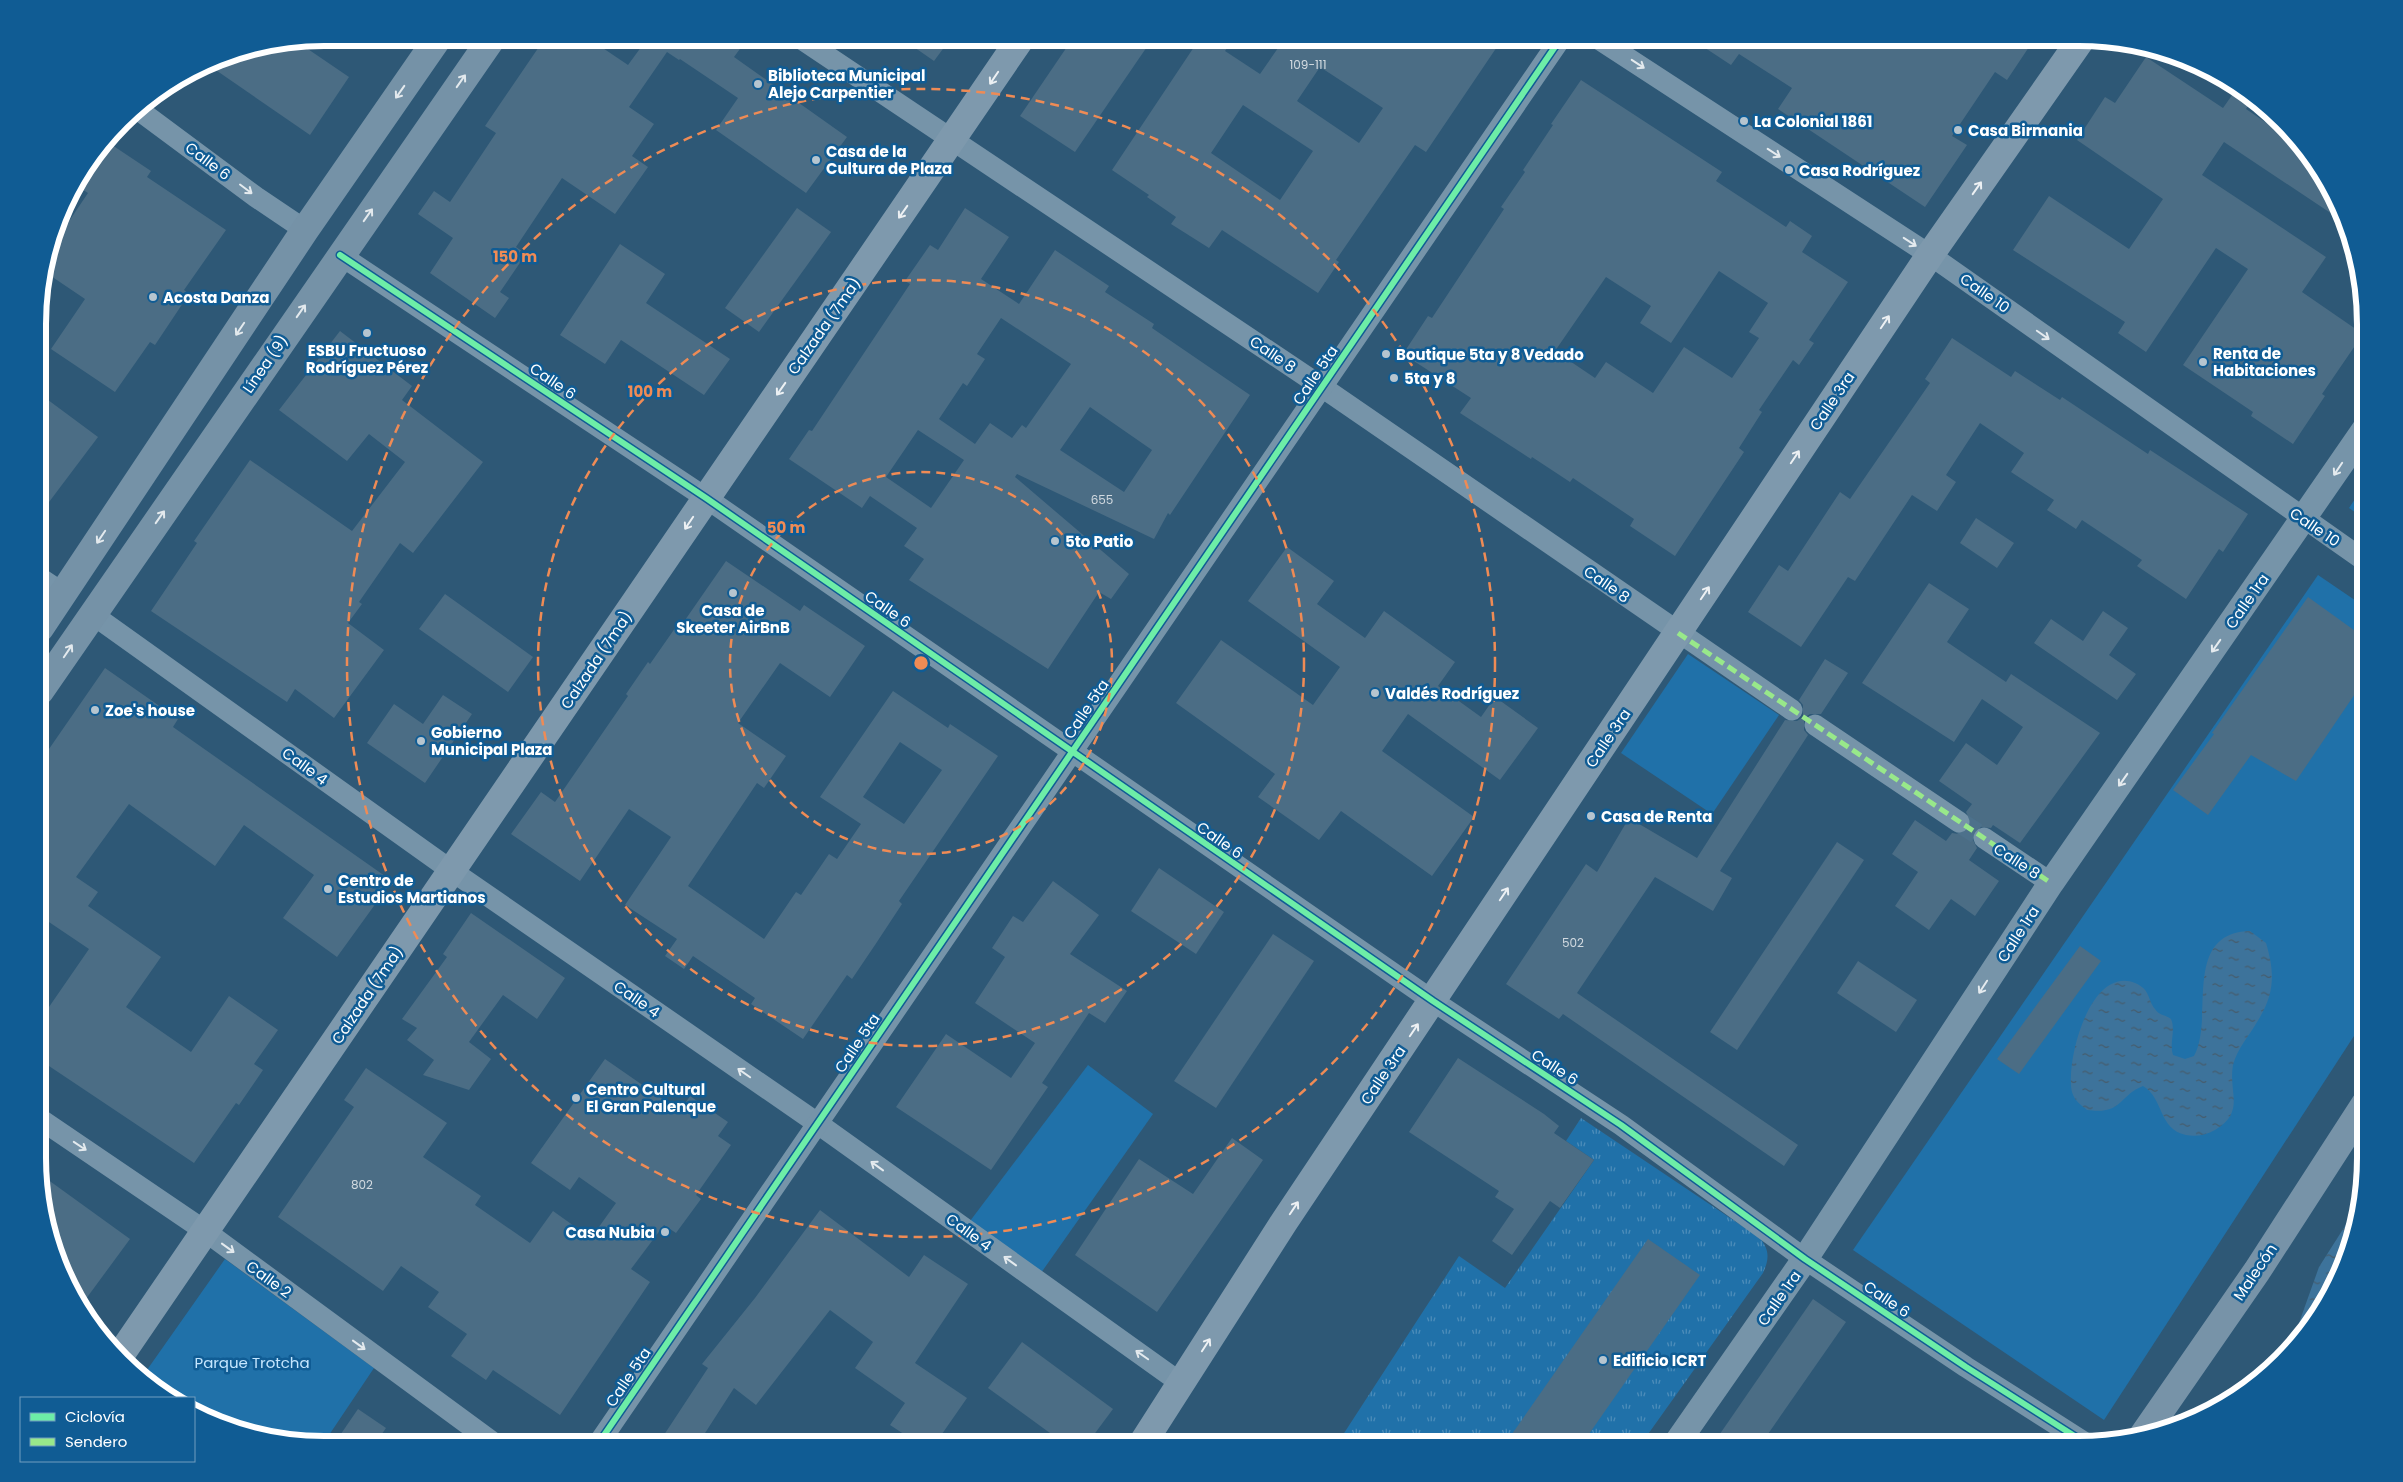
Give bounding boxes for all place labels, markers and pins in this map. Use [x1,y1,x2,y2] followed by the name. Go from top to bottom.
[768,65,925,103] place label: Biblioteca Municipal Alejo Carpentier
[752,78,764,90] marker: Biblioteca Municipal Alejo Carpentier
[1754,111,1872,132] place label: La Colonial 1861
[1738,115,1750,127] marker: La Colonial 1861
[1968,120,2083,141] place label: Casa Birmania
[1952,124,1964,136] marker: Casa Birmania
[826,141,952,179] place label: Casa de la Cultura de Plaza
[810,154,822,166] marker: Casa de la Cultura de Plaza
[1799,160,1920,181] place label: Casa Rodríguez
[1783,164,1795,176] marker: Casa Rodríguez
[163,287,269,308] place label: Acosta Danza
[147,291,159,303] marker: Acosta Danza
[361,327,373,339] marker: ESBU Fructuoso Rodríguez Pérez
[306,340,428,378] place label: ESBU Fructuoso Rodríguez Pérez
[2213,343,2316,381] place label: Renta de Habitaciones
[1396,344,1584,365] place label: Boutique 5ta y 8 Vedado
[1380,348,1392,360] marker: Boutique 5ta y 8 Vedado
[2197,356,2209,368] marker: Renta de Habitaciones
[1404,368,1456,389] place label: 5ta y 8
[1388,372,1400,384] marker: 5ta y 8
[1065,531,1134,552] place label: 5to Patio
[1049,535,1061,547] marker: 5to Patio
[727,587,739,599] marker: Casa de Skeeter AirBnB
[676,600,790,638] place label: Casa de Skeeter AirBnB
[912,654,930,672] centre of rings
[1385,683,1519,704] place label: Valdés Rodríguez
[1369,687,1381,699] marker: Valdés Rodríguez
[105,700,195,721] place label: Zoe's house
[89,704,101,716] marker: Zoe's house
[431,722,553,760] place label: Gobierno Municipal Plaza
[415,735,427,747] marker: Gobierno Municipal Plaza
[1601,806,1712,827] place label: Casa de Renta
[1585,810,1597,822] marker: Casa de Renta
[338,870,486,908] place label: Centro de Estudios Martianos
[322,883,334,895] marker: Centro de Estudios Martianos
[586,1079,716,1117] place label: Centro Cultural El Gran Palenque
[570,1092,582,1104] marker: Centro Cultural El Gran Palenque
[565,1222,655,1243] place label: Casa Nubia
[659,1226,671,1238] marker: Casa Nubia
[1613,1350,1706,1371] place label: Edificio ICRT
[1597,1354,1609,1366] marker: Edificio ICRT

